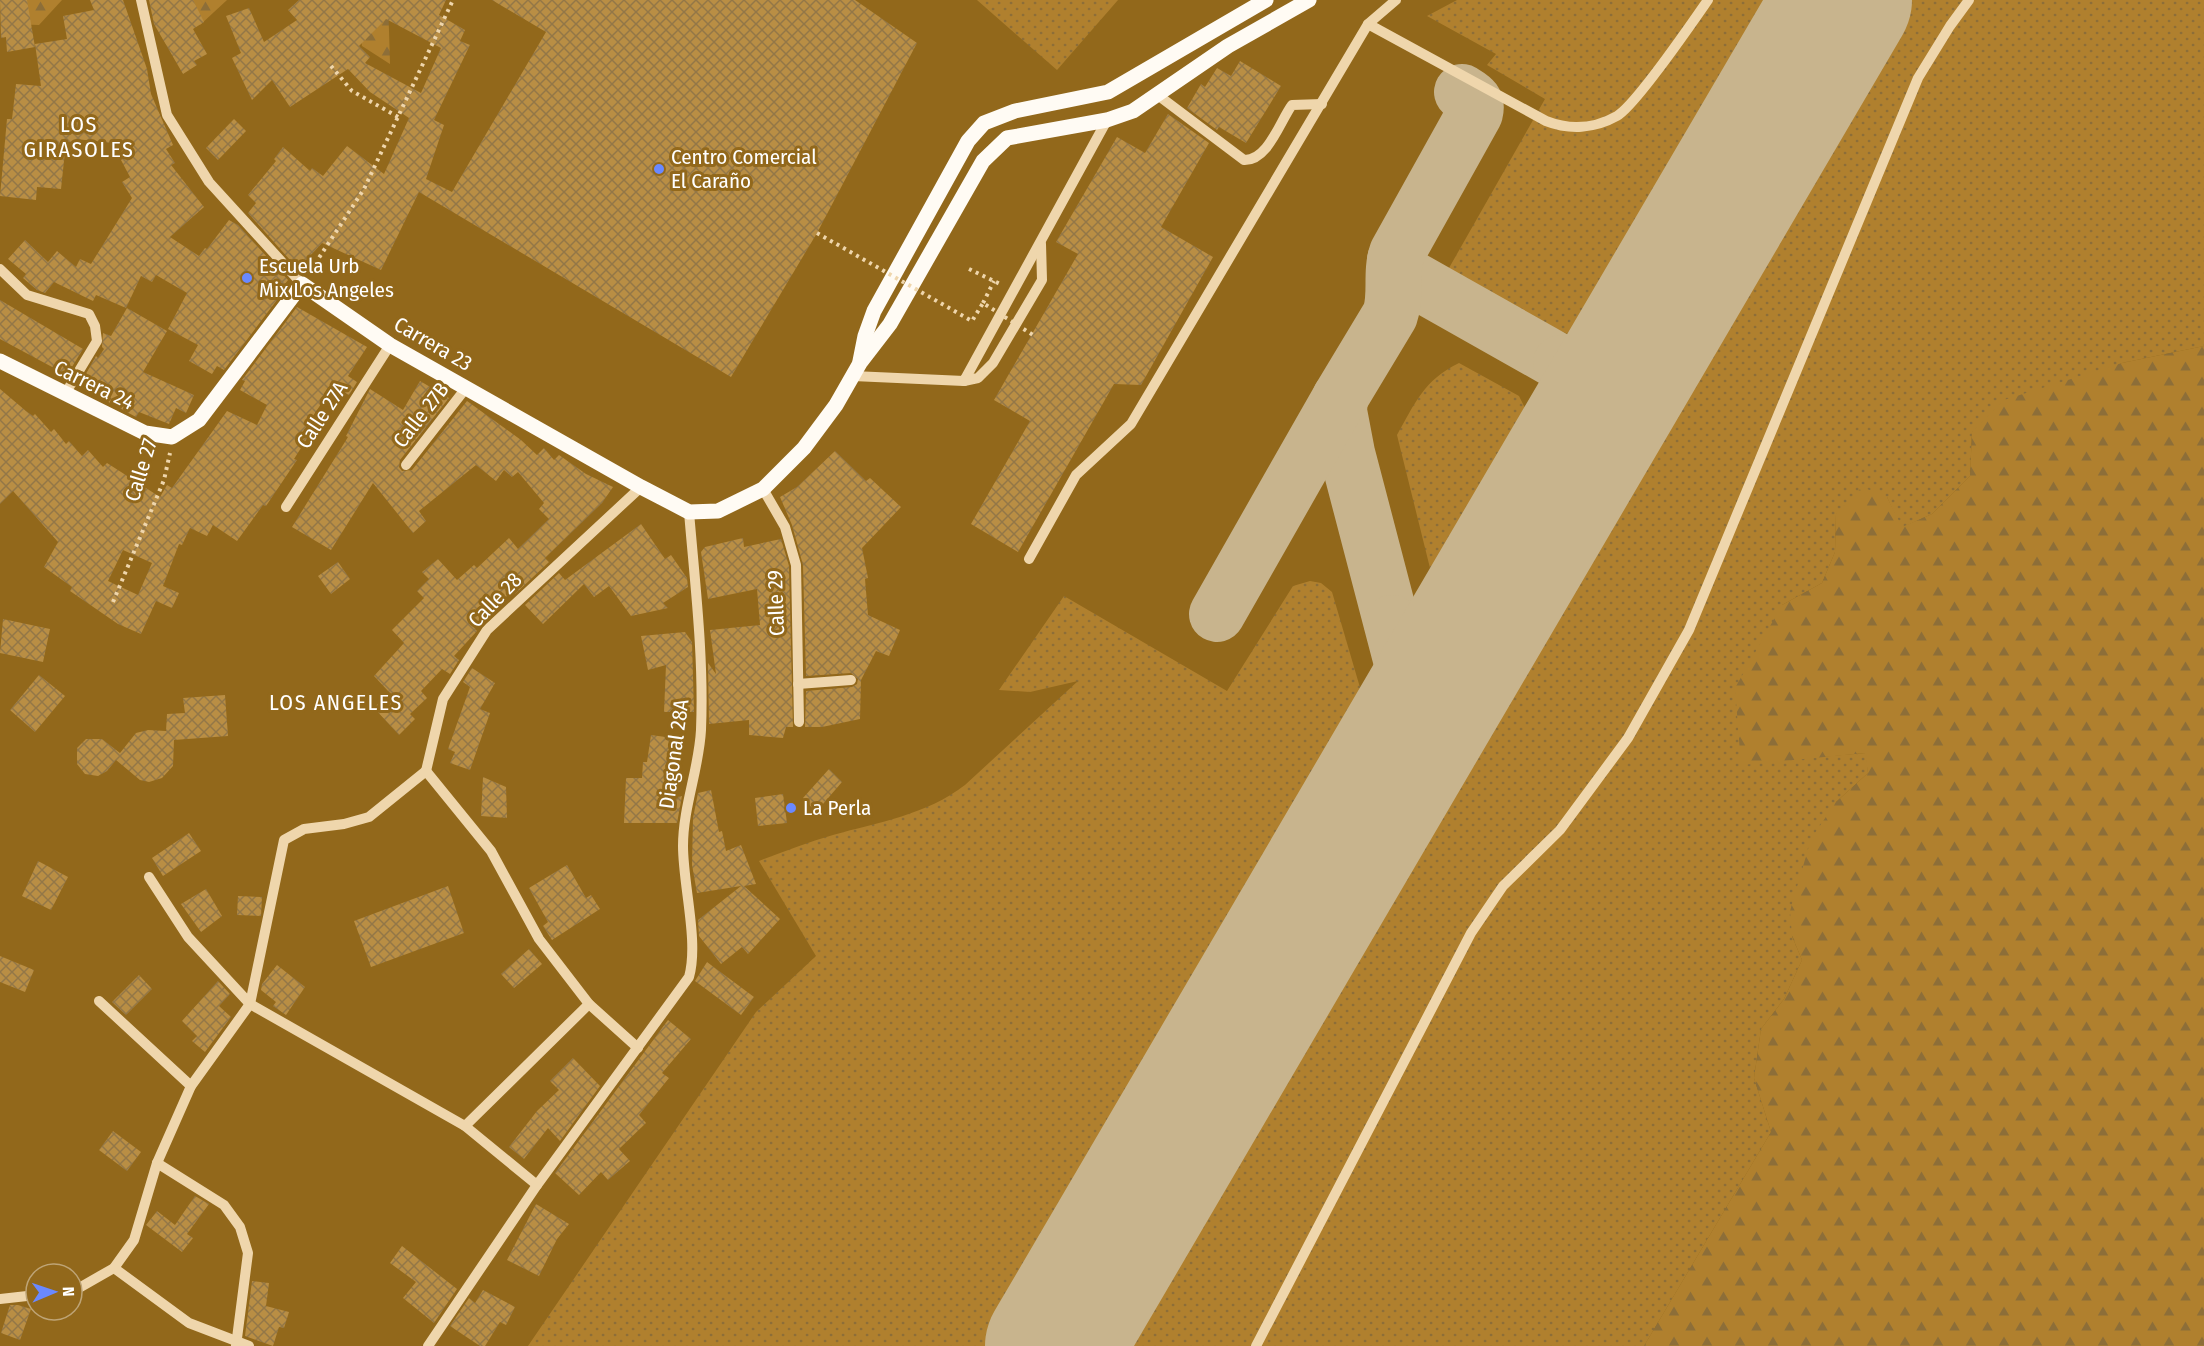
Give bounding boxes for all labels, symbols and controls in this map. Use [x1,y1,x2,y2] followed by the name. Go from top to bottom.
[24,111,134,163] district label: LOS GIRASOLES
[671,144,817,194] place label: Centro Comercial El Caraño
[652,162,666,176] marker: Centro Comercial El Caraño
[259,253,394,303] place label: Escuela Urb Mix Los Angeles
[240,271,254,285] marker: Escuela Urb Mix Los Angeles
[389,311,477,377] street label: Carrera 23
[50,354,138,416] street label: Carrera 24
[291,377,353,453] street label: Calle 27A
[387,377,455,453] street label: Calle 27B
[119,435,163,505] street label: Calle 27
[463,567,527,633] street label: Calle 28
[762,569,790,637] street label: Calle 29
[269,689,403,716] district label: LOS ANGELES
[653,697,695,811] street label: Diagonal 28A
[803,795,871,821] place label: La Perla
[784,801,798,815] marker: La Perla
[24,1262,84,1322] north arrow
[59,1286,78,1297] text: N

